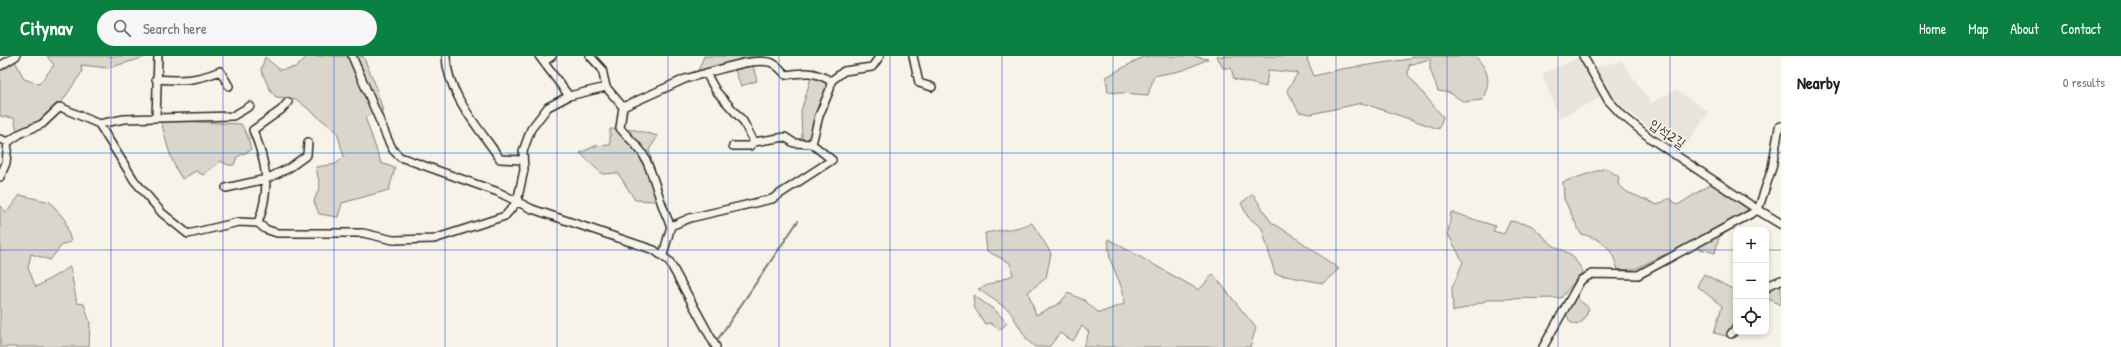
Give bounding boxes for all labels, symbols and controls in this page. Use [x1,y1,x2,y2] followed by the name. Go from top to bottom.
[97,10,377,46] search box
[20,15,73,41] text: Citynav
[111,17,133,39] icon: search
[143,18,207,39] text: Search here
[1919,19,1946,38] text: Home
[1968,19,1988,38] text: Map
[2010,19,2039,38] text: About
[2061,19,2101,38] text: Contact
[1797,71,1840,94] text: Nearby
[2063,73,2105,91] text: 0 results
[1646,114,1691,153] street label: 입석2길
[1733,227,1769,335] map controls
[1733,227,1769,263] button: +
[1733,263,1769,299] button: −
[1733,299,1769,335] button: locate

